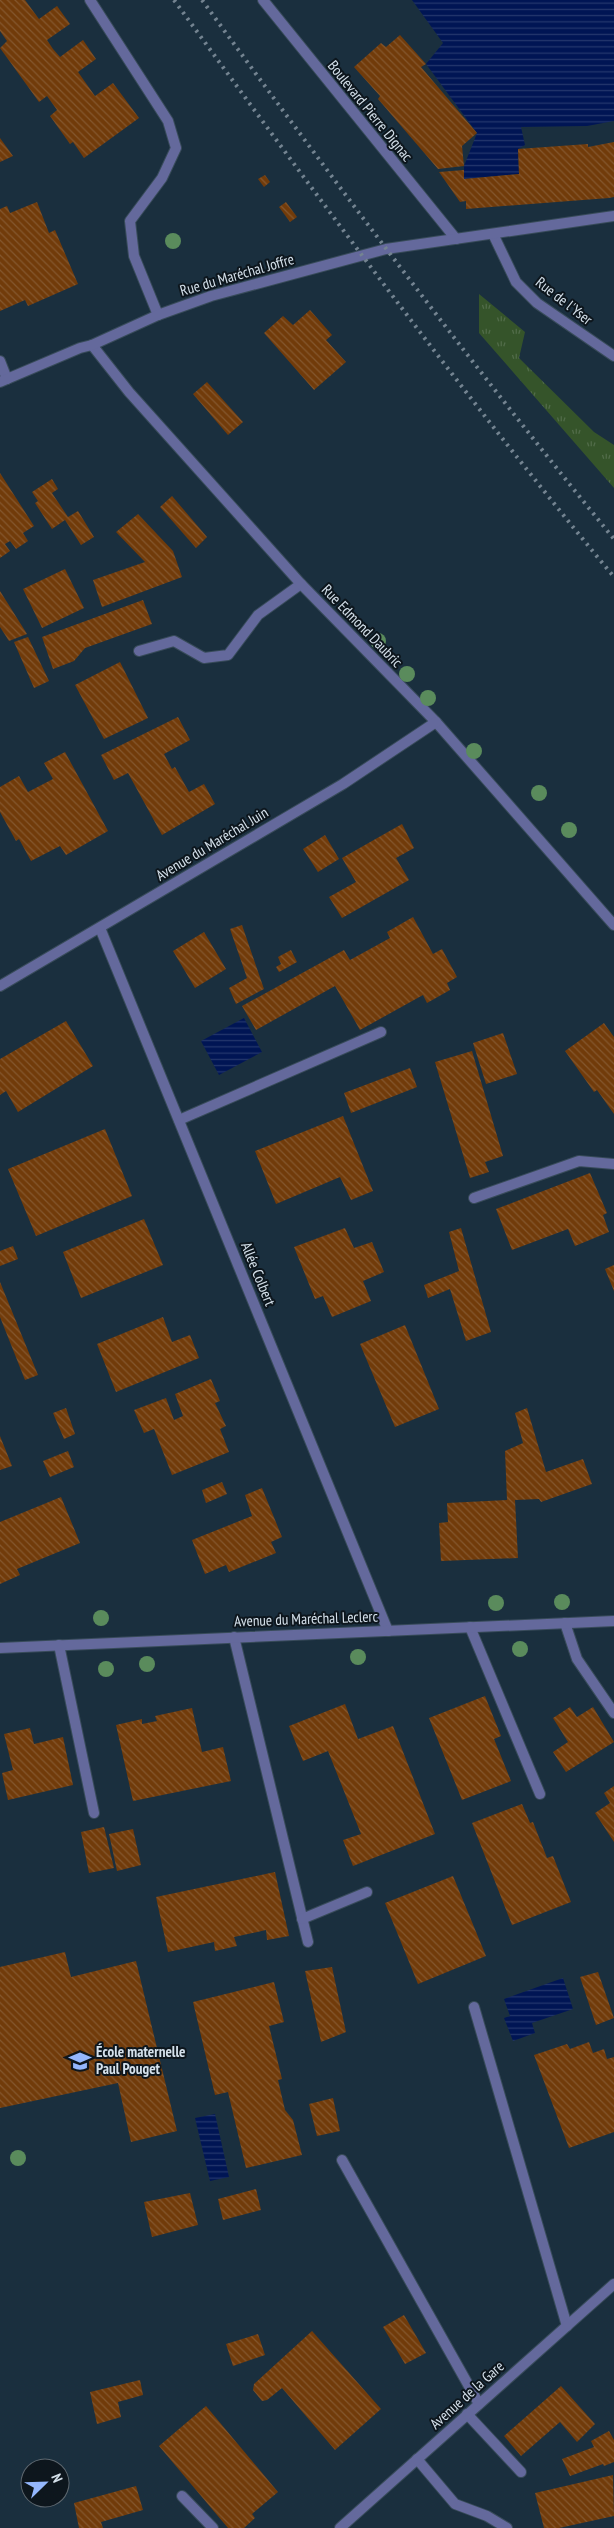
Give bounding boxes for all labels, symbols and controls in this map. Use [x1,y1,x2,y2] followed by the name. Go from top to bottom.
[324,56,417,166] street label: Boulevard Pierre Dignac
[178,249,296,300] street label: Rue du Maréchal Joffre
[532,273,597,329] street label: Rue de l'Yser
[318,580,407,672] street label: Rue Edmond Daubric
[152,803,271,885] street label: Avenue du Maréchal Juin
[237,1239,280,1309] street label: Allée Colbert
[234,1606,379,1631] street label: Avenue du Maréchal Leclerc
[96,2042,186,2078] place label: École maternelle Paul Pouget
[67,2048,93,2074] school or university icon: École maternelle Paul Pouget
[426,2356,508,2433] street label: Avenue de la Gare
[20,2458,70,2508] north arrow
[47,2471,67,2485] text: N

